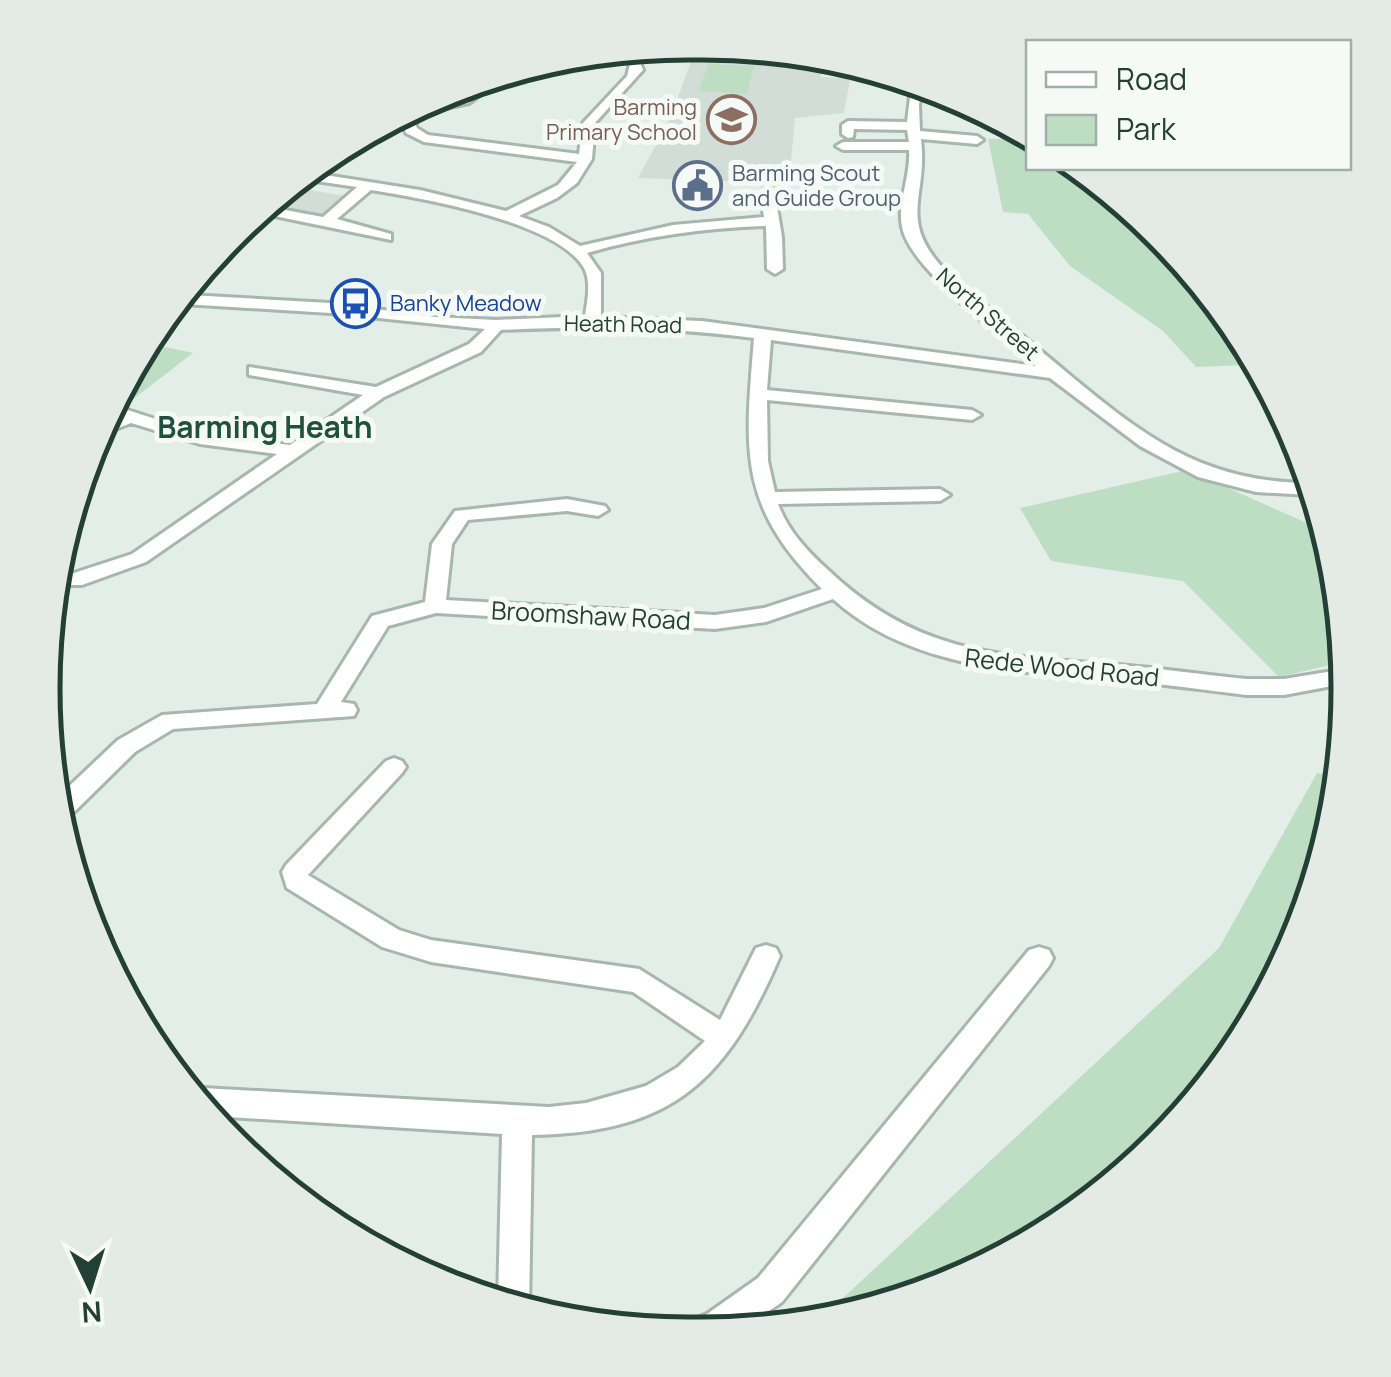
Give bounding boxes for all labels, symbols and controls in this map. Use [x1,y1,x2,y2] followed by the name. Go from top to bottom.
[1026,40,1351,170] legend
[1116,58,1187,99] text: Road
[546,92,697,147] place label: Barming Primary School
[706,94,758,146] school or university icon: Barming Primary School
[1116,108,1177,149] text: Park
[732,158,901,213] place label: Barming Scout and Guide Group
[671,160,723,212] public building icon: Barming Scout and Guide Group
[930,261,1046,367] street label: North Street
[329,277,381,329] bus stop icon: Banky Meadow
[390,288,542,318] place label: Banky Meadow
[564,308,682,340] street label: Heath Road
[157,406,373,447] district label: Barming Heath
[490,592,692,638] street label: Broomshaw Road
[963,639,1161,695] street label: Rede Wood Road
[40,1237,140,1337] north arrow
[80,1293,103,1333] text: N

